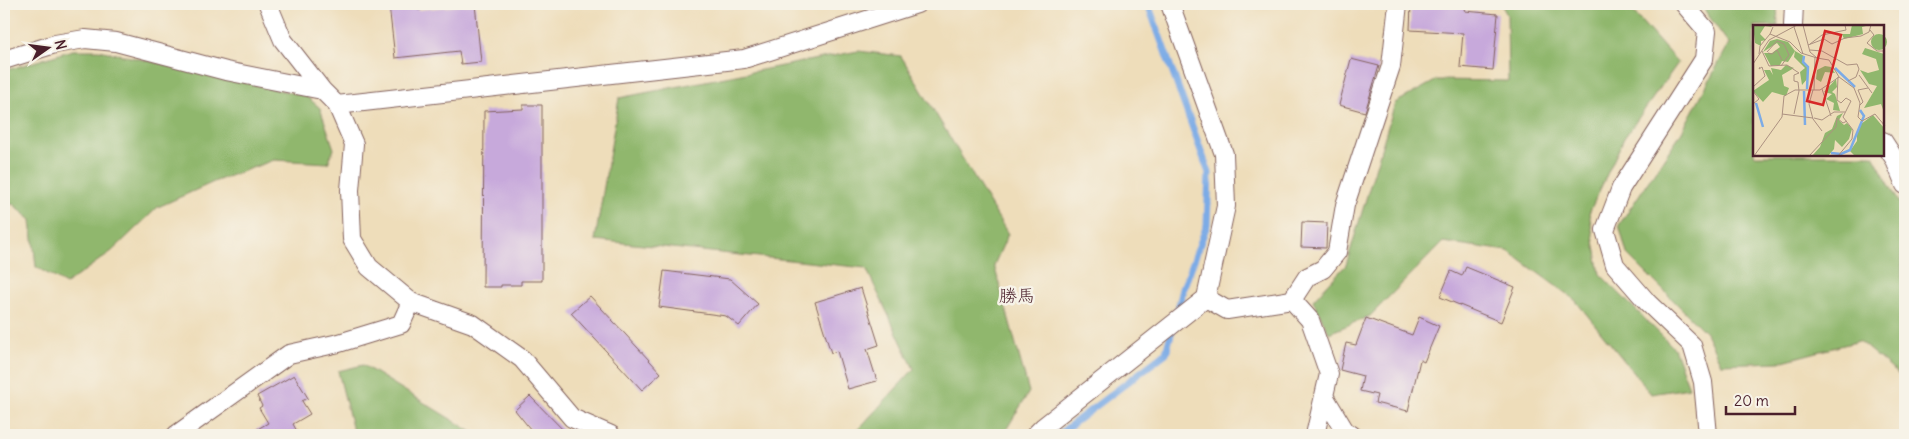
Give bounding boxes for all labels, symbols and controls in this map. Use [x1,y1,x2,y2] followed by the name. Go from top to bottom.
[22,22,72,72] north arrow
[1753,25,1884,156] inset map
[51,38,71,52] text: N
[999,284,1035,307] district label: 勝馬
[1726,384,1795,416] scale bar
[1734,391,1769,410] text: 20 m

